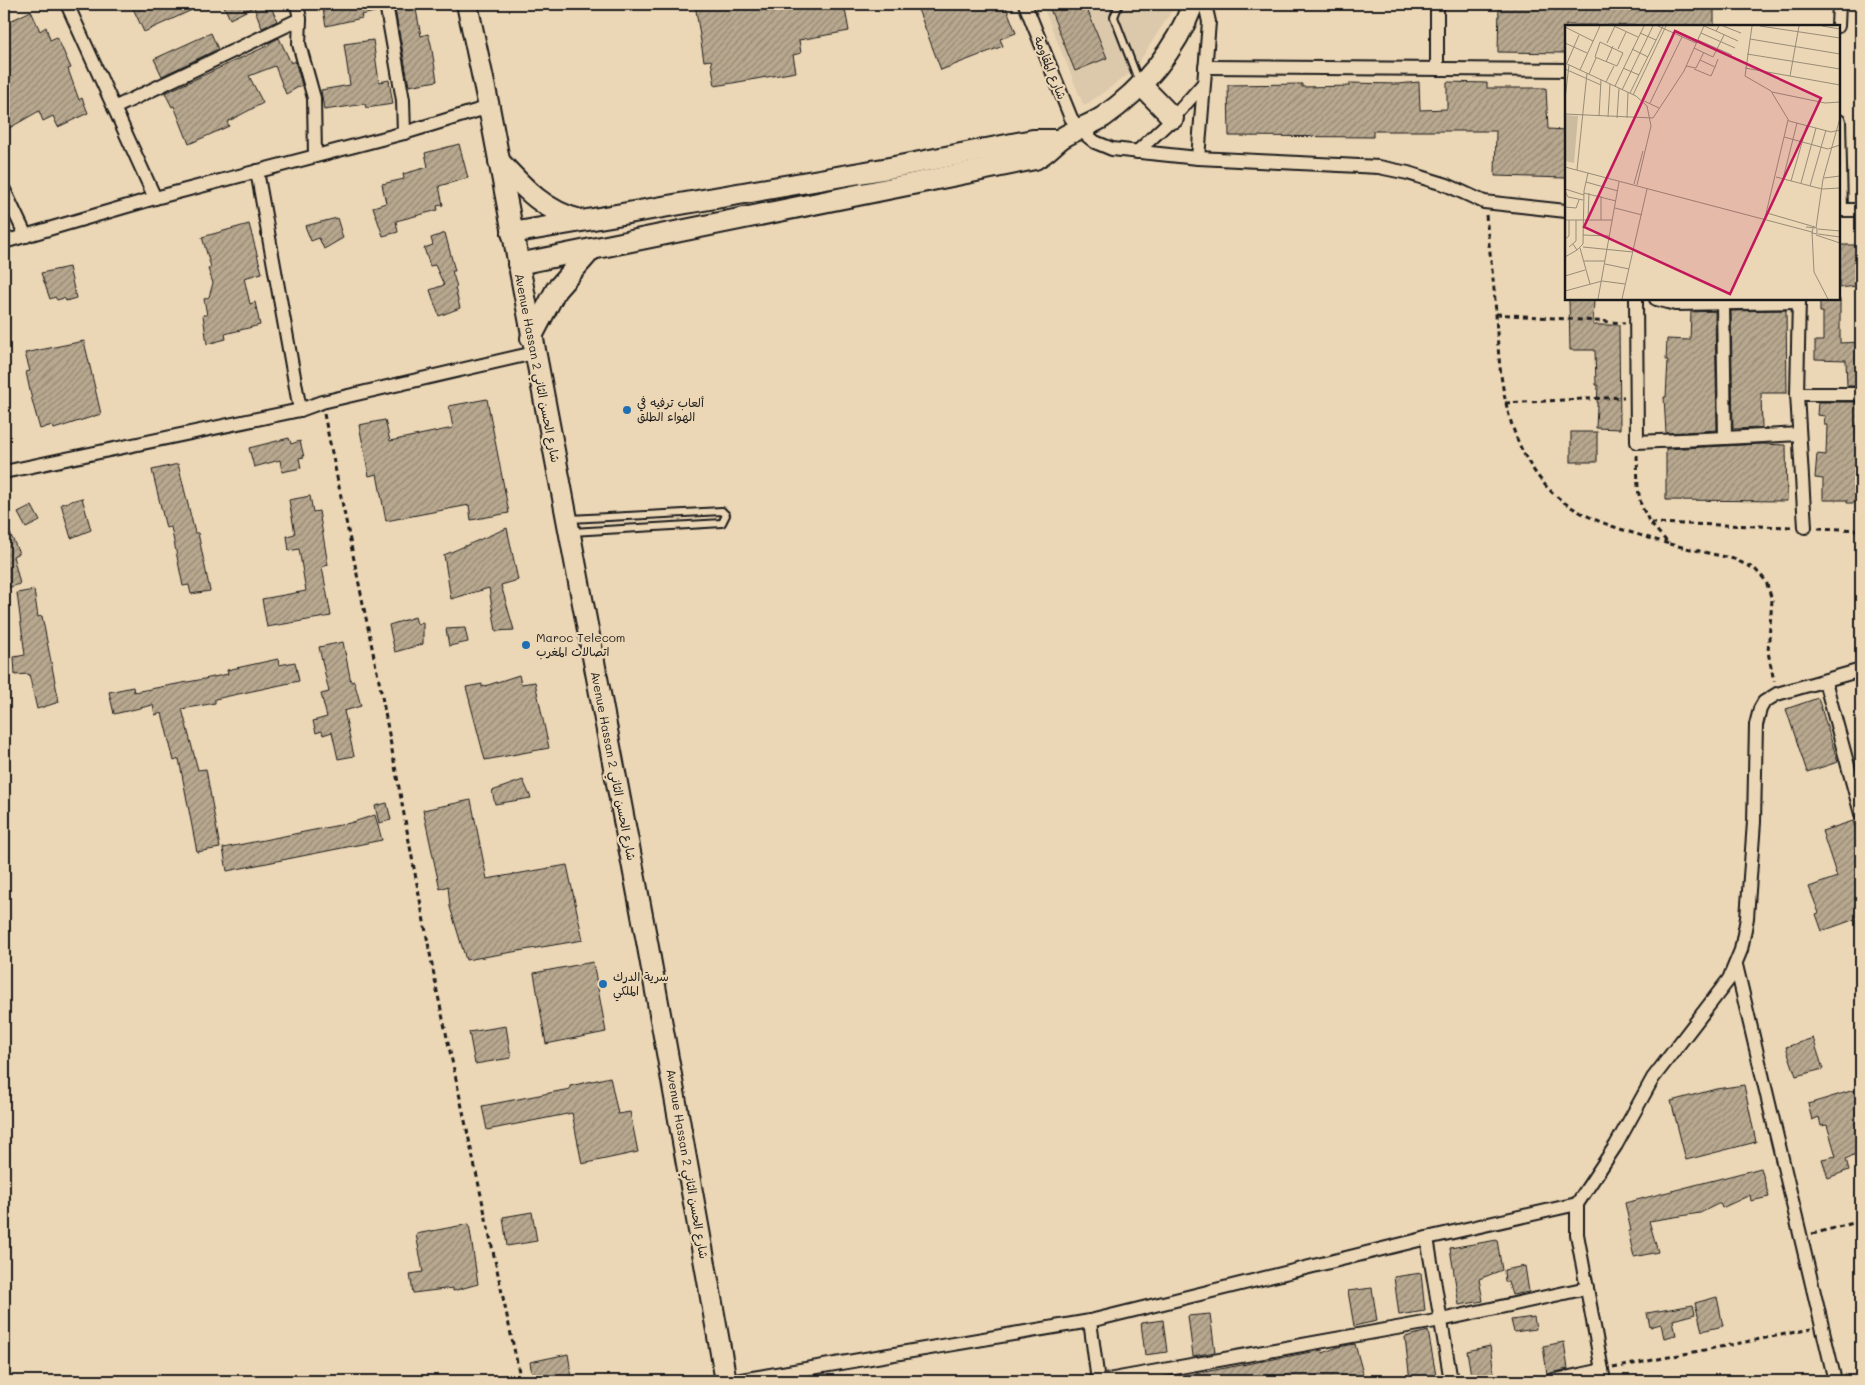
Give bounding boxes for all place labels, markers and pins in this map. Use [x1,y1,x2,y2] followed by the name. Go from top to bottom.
[637,394,704,424] place label: ألعاب ترفيه في الهواء الطلق
[621,404,633,416] marker: ألعاب ترفيه في الهواء الطلق
[536,629,625,660] place label: Maroc Telecom اتصالات المغرب
[520,639,532,651] marker: Maroc Telecom اتصالات المغرب
[613,968,669,1002] place label: سرية الدرك الملكي
[597,978,609,990] marker: سرية الدرك الملكي

